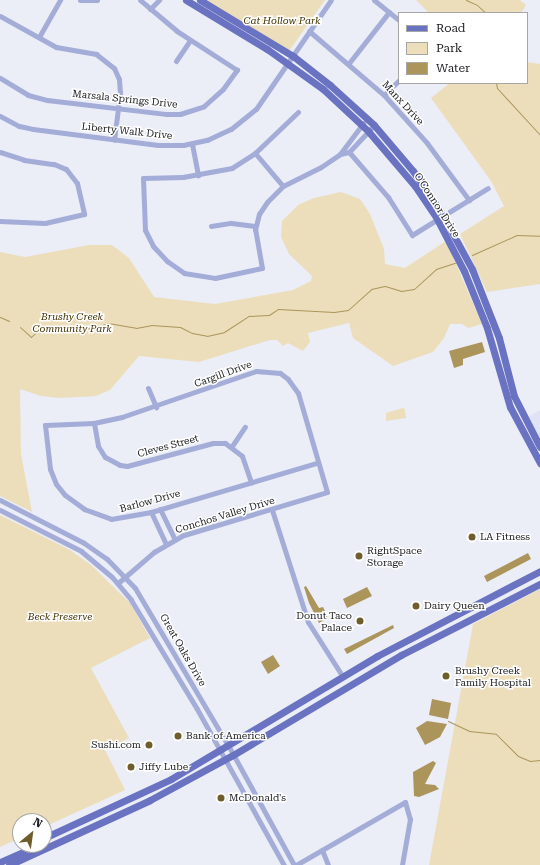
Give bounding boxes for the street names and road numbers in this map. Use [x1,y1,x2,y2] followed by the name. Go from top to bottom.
[380,79,426,127] street label: Manx Drive
[72,88,178,110] street label: Marsala Springs Drive
[81,120,173,142] street label: Liberty Walk Drive
[412,170,462,240] street label: O'Connor Drive
[193,358,253,390] street label: Cargill Drive
[136,432,200,460] street label: Cleves Street
[118,487,182,515] street label: Barlow Drive
[174,494,276,536] street label: Conchos Valley Drive
[157,612,209,688] street label: Great Oaks Drive

